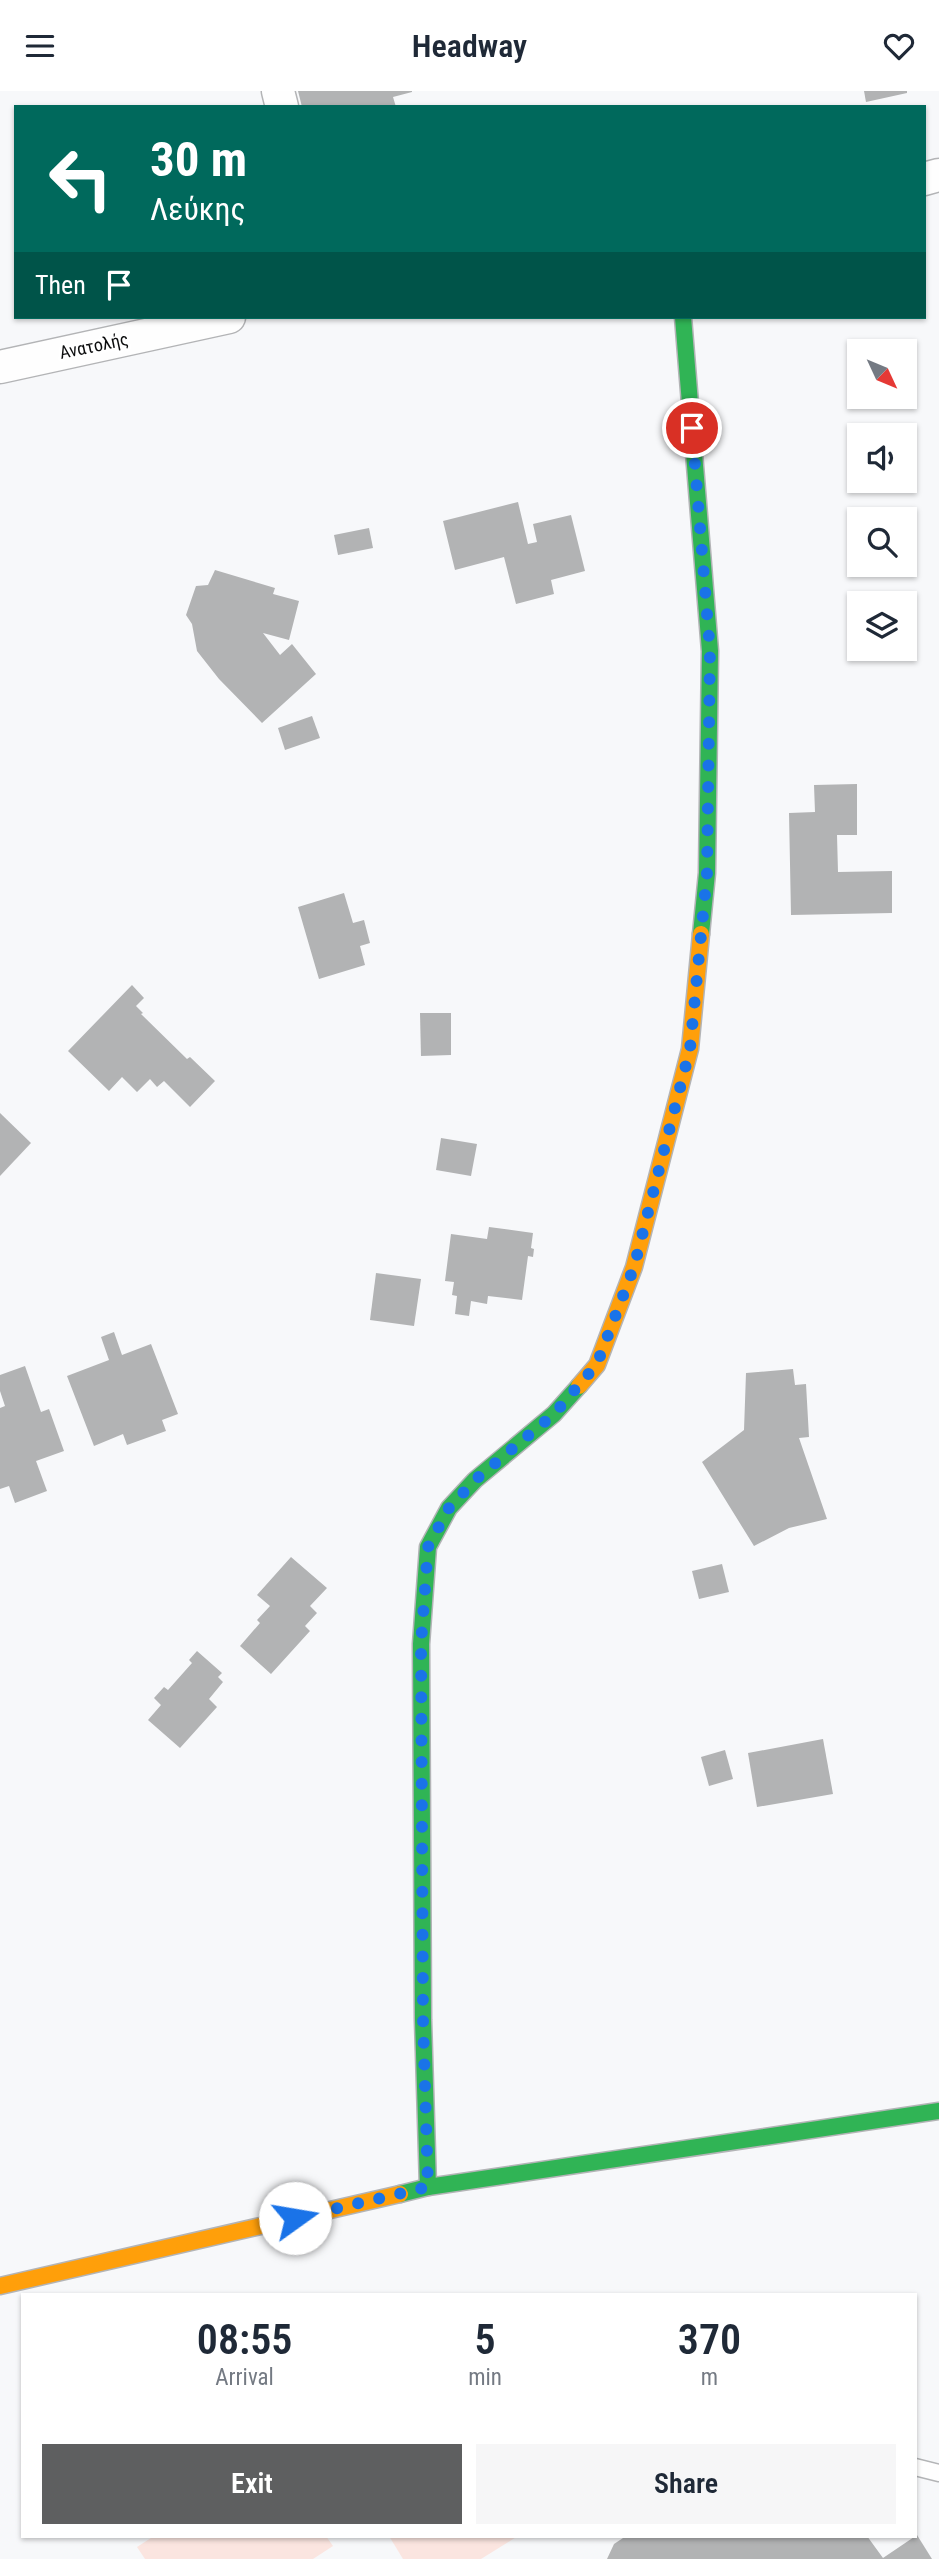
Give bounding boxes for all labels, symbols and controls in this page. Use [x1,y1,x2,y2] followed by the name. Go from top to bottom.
[21,27,59,65] icon: menu
[412,27,527,65] text: Headway
[880,27,918,65] icon: heart
[150,131,247,188] text: 30 m
[35,133,126,224] icon: left
[150,190,246,228] text: Λεύκης
[100,266,138,304] icon: arrive
[35,270,86,300] text: Then
[58,328,130,363] street label: Ανατολής
[847,339,917,409] north arrow
[847,339,917,661] map controls
[662,398,722,458] pin
[673,409,711,447] icon: arrive
[847,423,917,493] button: sound
[847,507,917,577] button: search
[847,591,917,661] button: layers
[258,2181,332,2255] position arrow
[197,2315,292,2364] text: 08:55
[475,2315,496,2364] text: 5
[678,2315,741,2364] text: 370
[215,2364,274,2391] text: Arrival
[468,2364,502,2391] text: min
[701,2364,718,2391] text: m
[42,2444,462,2524] button: Exit
[476,2444,896,2524] button: Share

